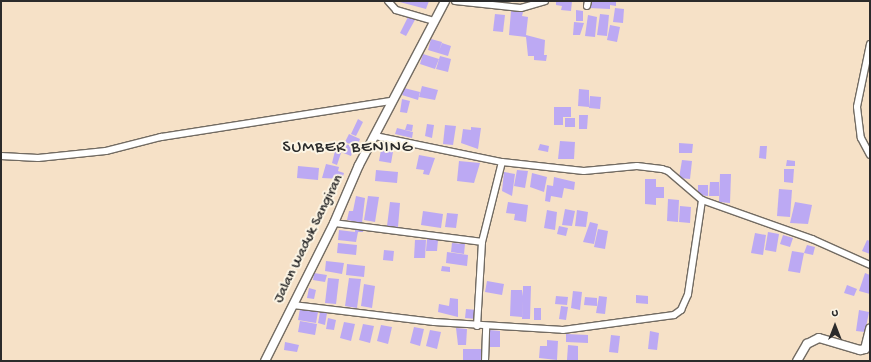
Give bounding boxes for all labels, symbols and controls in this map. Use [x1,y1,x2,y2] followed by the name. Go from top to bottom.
[283,139,413,159] district label: SUMBER BENING
[270,172,348,306] street label: Jalan Waduk Sangiran
[815,306,855,346] north arrow
[832,308,838,320] text: U

